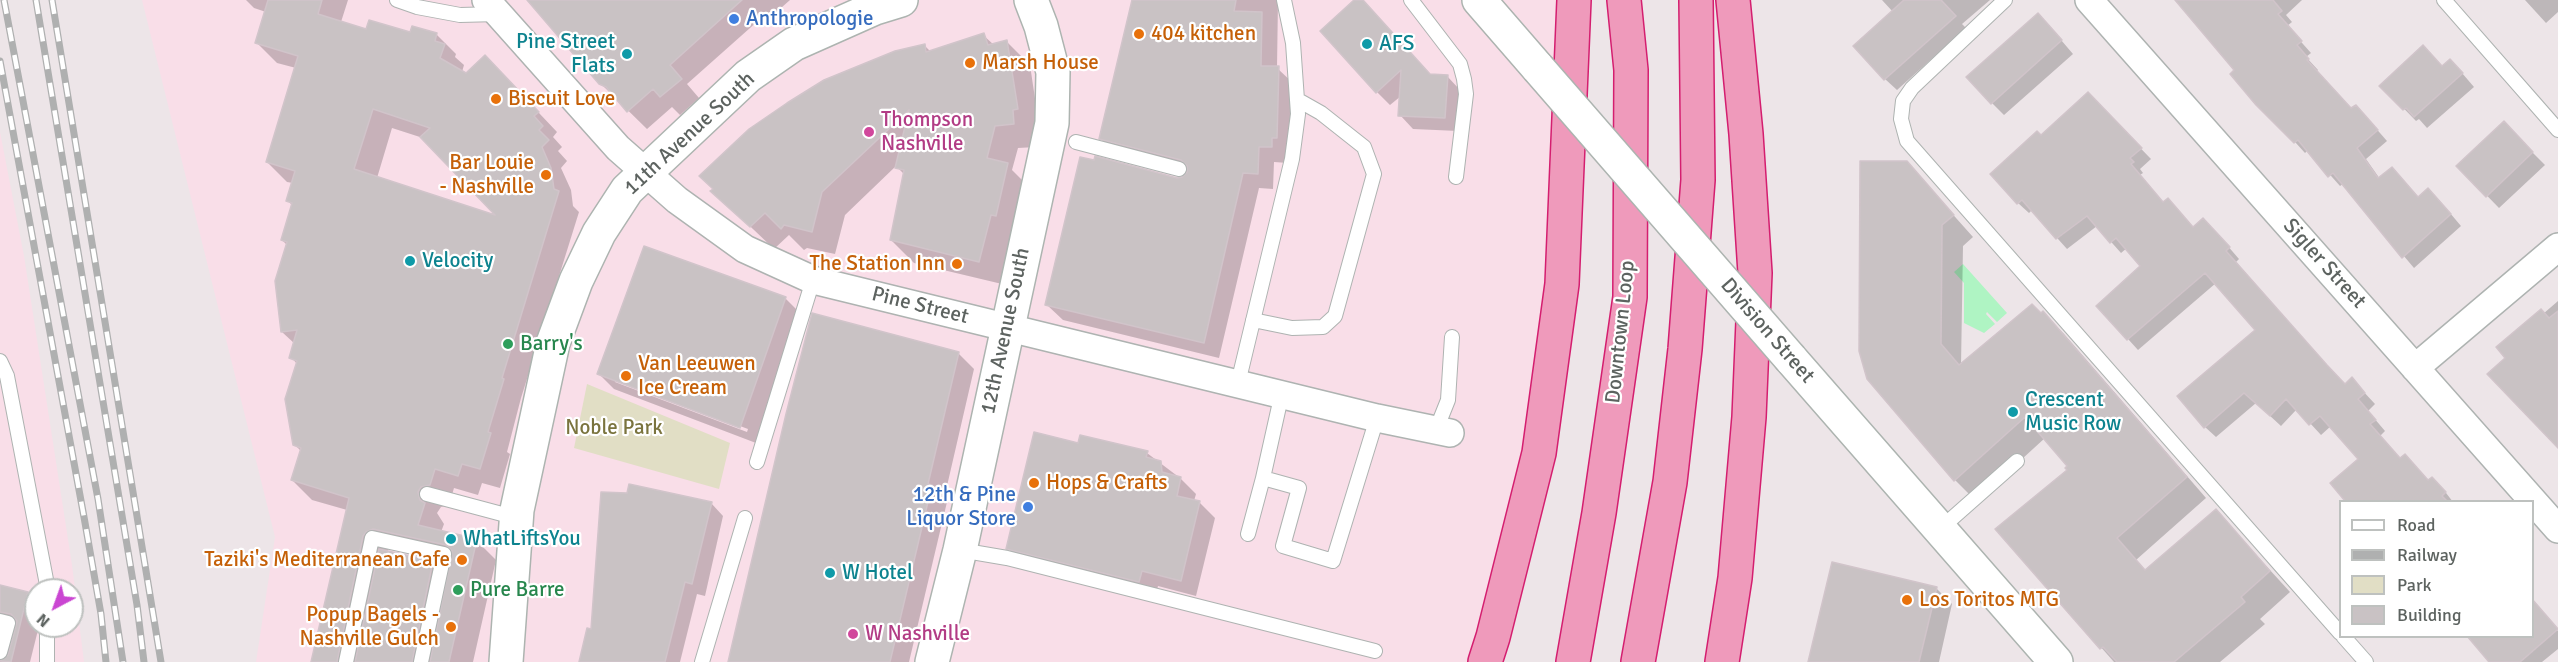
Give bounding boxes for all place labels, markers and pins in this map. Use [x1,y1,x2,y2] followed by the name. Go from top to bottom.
[746,6,873,32] place label: Anthropologie
[727,12,741,26] marker: Anthropologie
[1151,21,1256,47] place label: 404 kitchen
[1132,27,1146,41] marker: 404 kitchen
[516,29,615,79] place label: Pine Street Flats
[1379,31,1414,57] place label: AFS
[1360,37,1374,51] marker: AFS
[620,47,634,61] marker: Pine Street Flats
[982,50,1099,76] place label: Marsh House
[963,56,977,70] marker: Marsh House
[508,86,615,112] place label: Biscuit Love
[489,92,503,106] marker: Biscuit Love
[881,107,973,157] place label: Thompson Nashville
[862,125,876,139] marker: Thompson Nashville
[439,150,534,200] place label: Bar Louie - Nashville
[539,168,553,182] marker: Bar Louie - Nashville
[422,248,493,274] place label: Velocity
[809,251,945,277] place label: The Station Inn
[403,254,417,268] marker: Velocity
[950,257,964,271] marker: The Station Inn
[520,331,583,357] place label: Barry's
[501,337,515,351] marker: Barry's
[638,351,756,401] place label: Van Leeuwen Ice Cream
[619,369,633,383] marker: Van Leeuwen Ice Cream
[2025,387,2121,437] place label: Crescent Music Row
[2006,405,2020,419] marker: Crescent Music Row
[1046,470,1168,496] place label: Hops & Crafts
[1027,476,1041,490] marker: Hops & Crafts
[906,482,1016,532] place label: 12th & Pine Liquor Store
[1021,500,1035,514] marker: 12th & Pine Liquor Store
[463,526,581,552] place label: WhatLiftsYou
[444,532,458,546] marker: WhatLiftsYou
[204,547,450,573] place label: Taziki's Mediterranean Cafe
[455,553,469,567] marker: Taziki's Mediterranean Cafe
[842,560,913,586] place label: W Hotel
[823,566,837,580] marker: W Hotel
[470,577,565,603] place label: Pure Barre
[451,583,465,597] marker: Pure Barre
[1919,587,2059,613] place label: Los Toritos MTG
[1900,593,1914,607] marker: Los Toritos MTG
[299,602,439,652] place label: Popup Bagels - Nashville Gulch
[444,620,458,634] marker: Popup Bagels - Nashville Gulch
[865,621,970,647] place label: W Nashville
[846,627,860,641] marker: W Nashville

